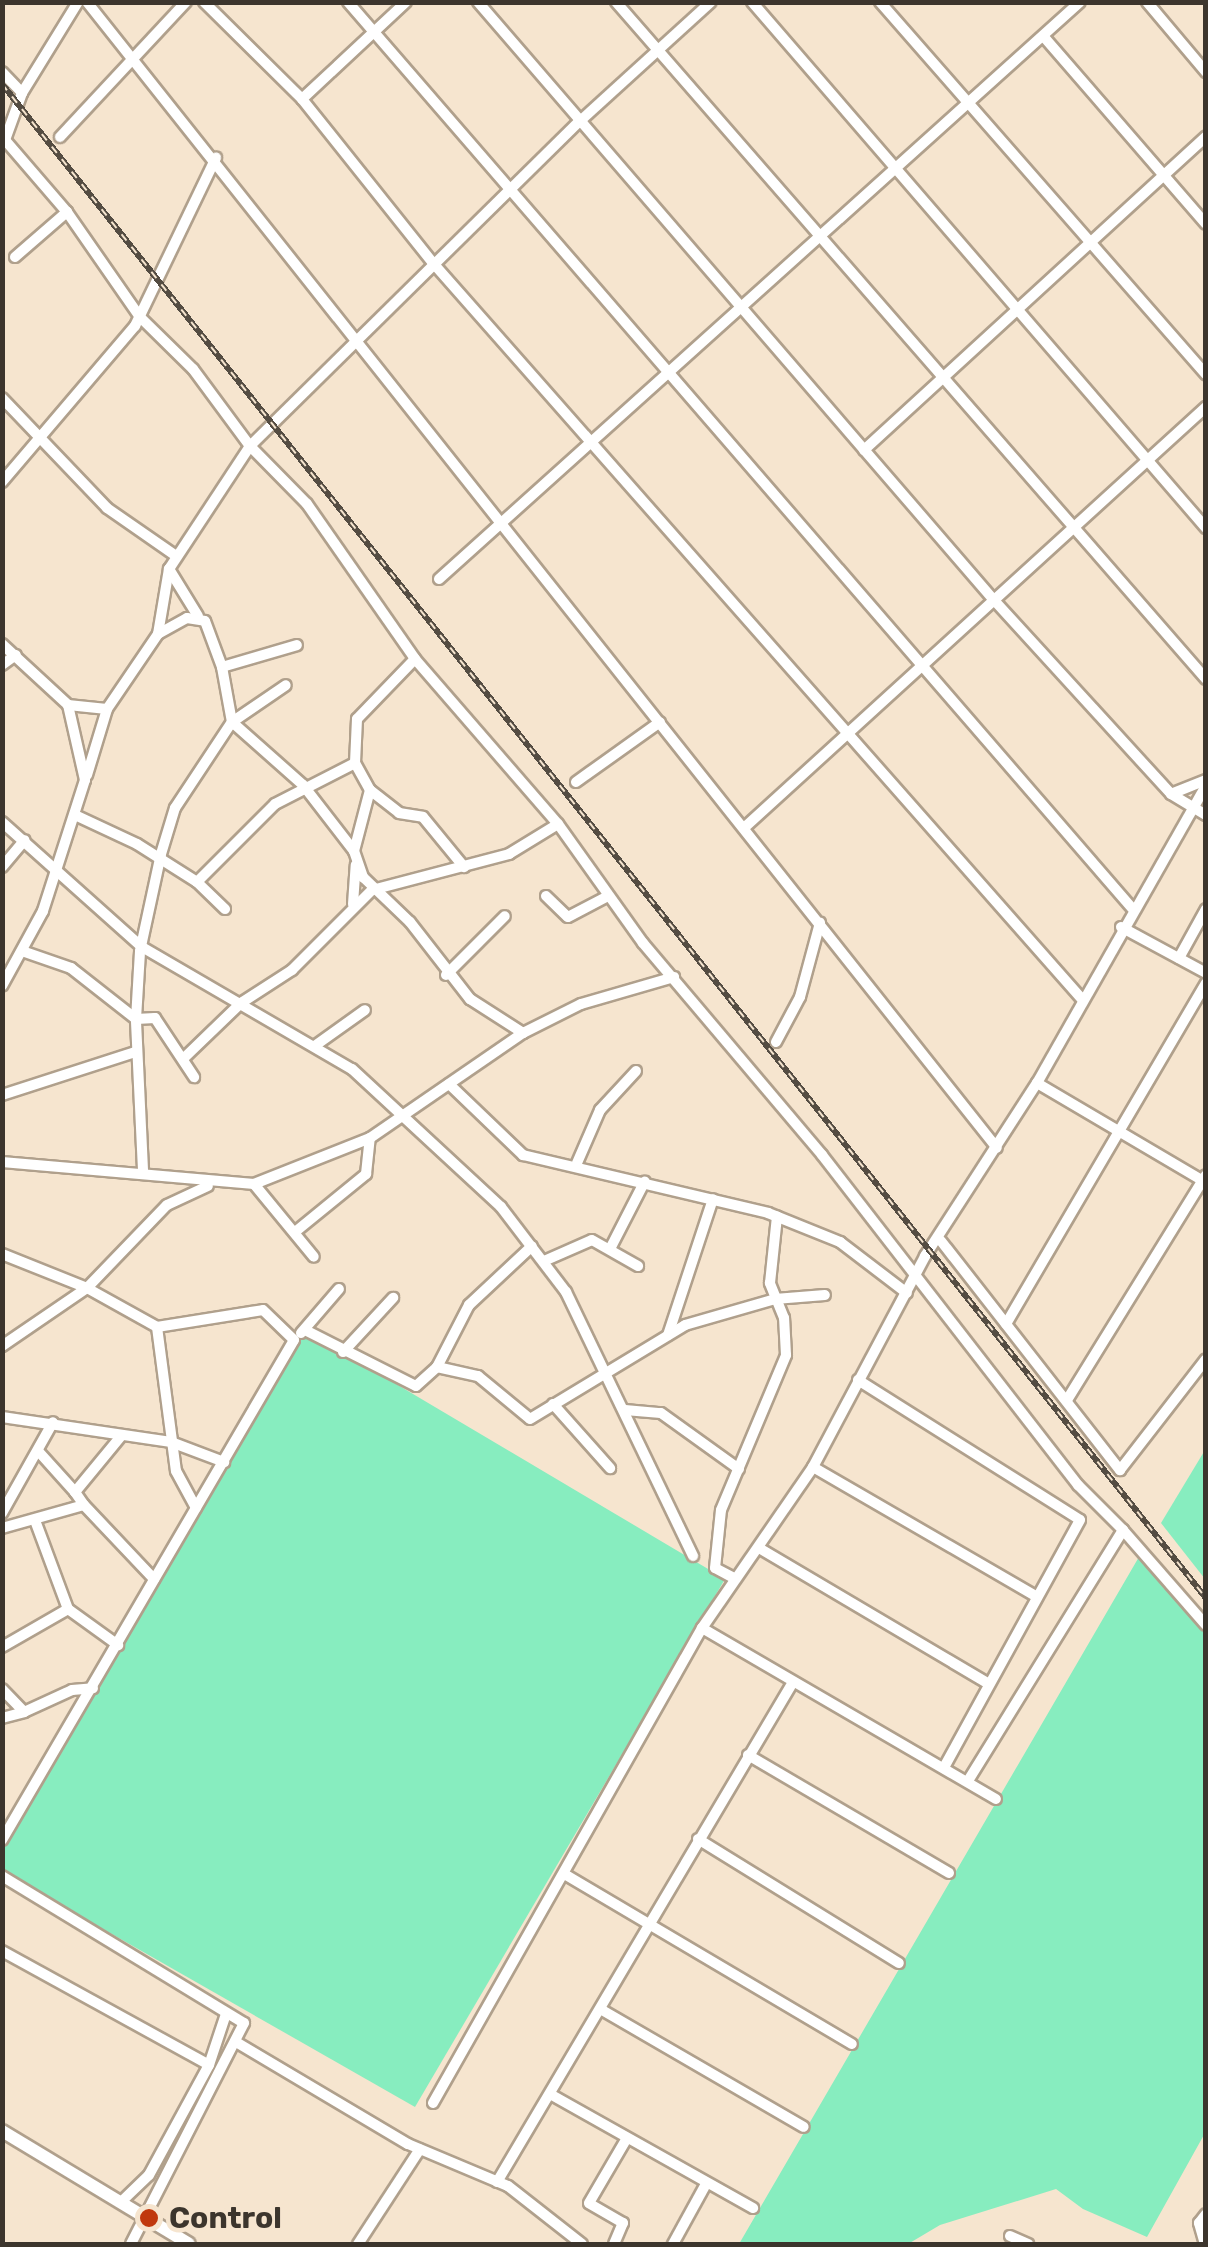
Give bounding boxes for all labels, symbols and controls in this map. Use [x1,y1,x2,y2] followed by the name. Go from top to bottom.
[169,2200,282,2236] place label: Control
[138,2207,160,2229] marker: Control

